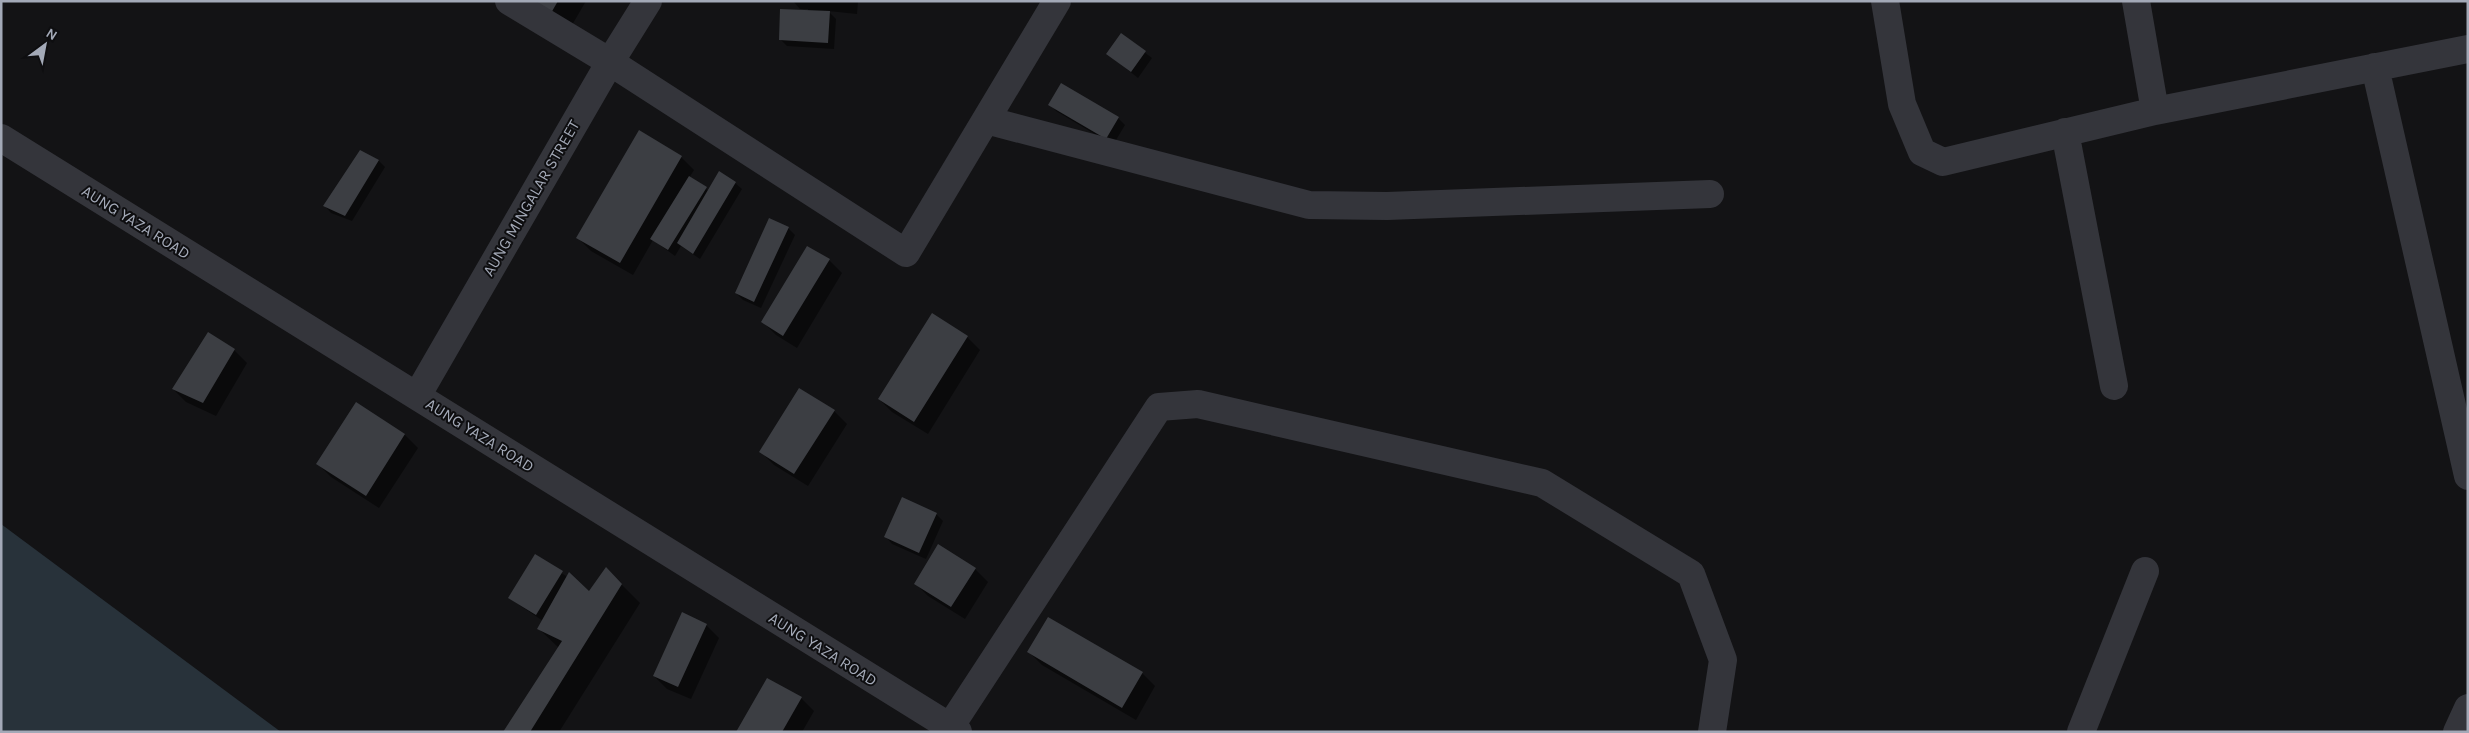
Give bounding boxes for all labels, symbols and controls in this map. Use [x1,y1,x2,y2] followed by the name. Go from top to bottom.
[20,20,70,70] north arrow
[43,25,60,44] text: N
[479,117,583,279] street label: AUNG MINGALAR STREET
[78,181,194,263] street label: AUNG YAZA ROAD
[422,394,538,476] street label: AUNG YAZA ROAD
[765,608,881,690] street label: AUNG YAZA ROAD

